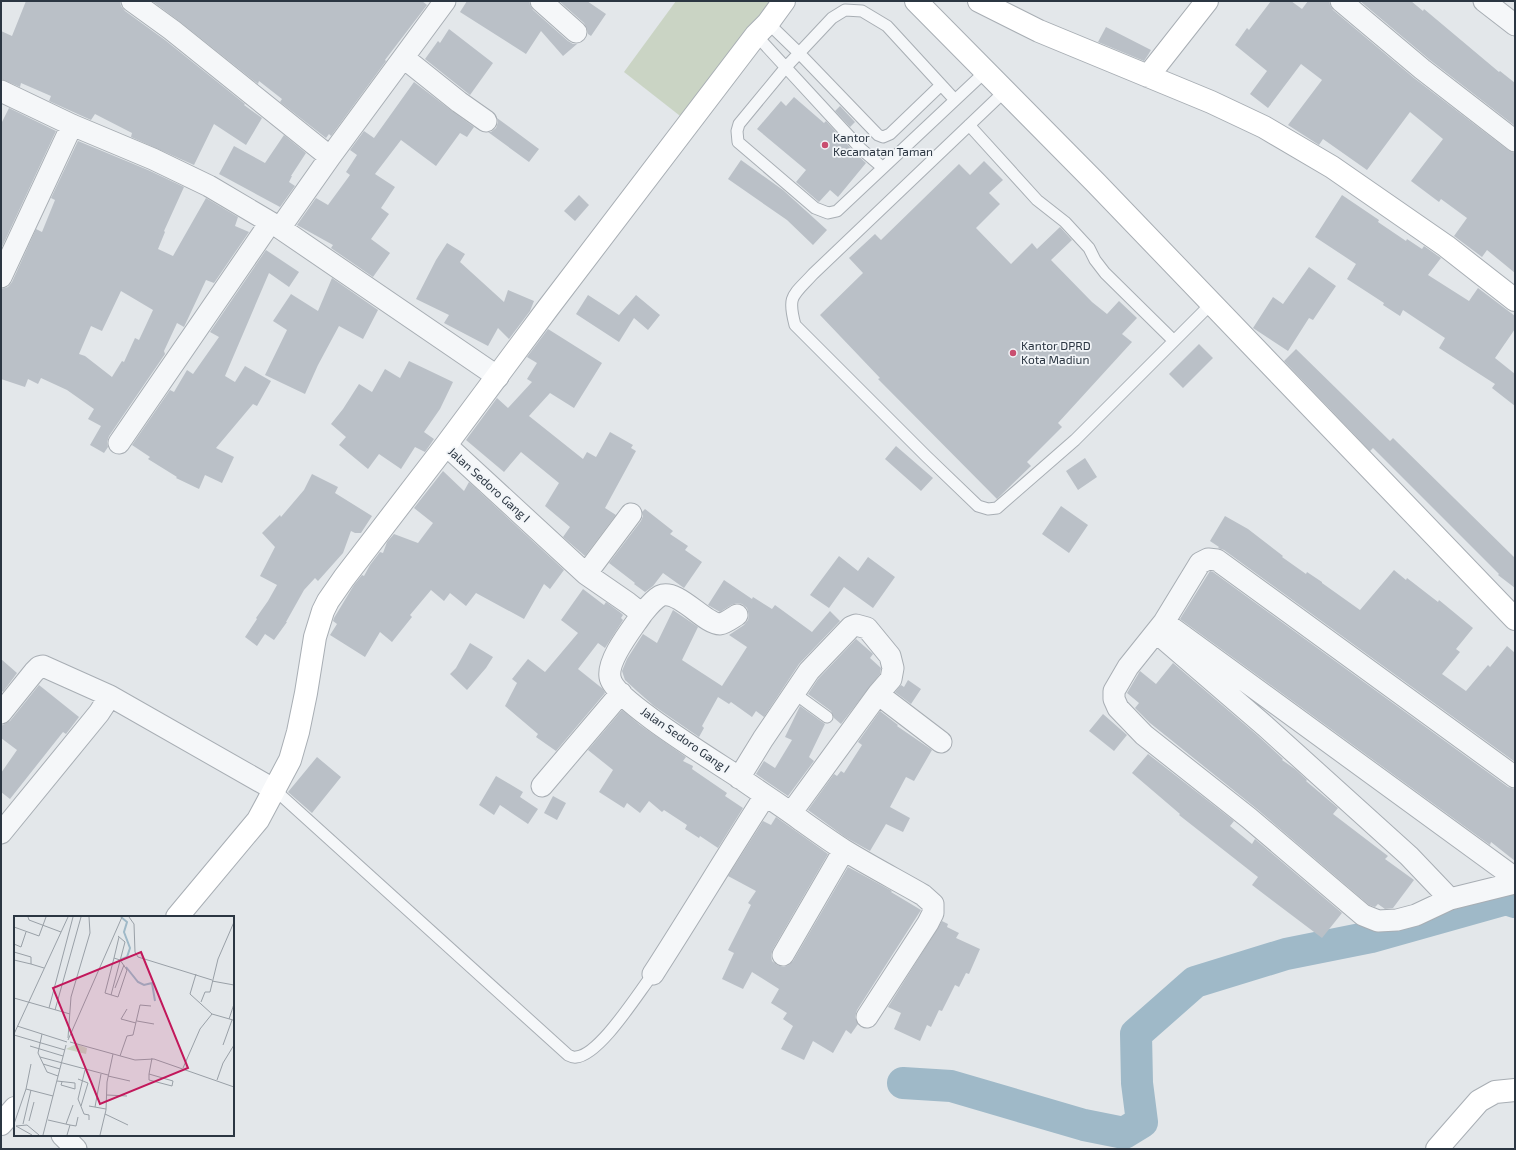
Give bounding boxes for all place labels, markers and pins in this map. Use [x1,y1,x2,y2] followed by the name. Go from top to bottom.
[833,130,933,158] place label: Kantor Kecamatan Taman
[820,140,830,150] marker: Kantor Kecamatan Taman
[1021,338,1091,366] place label: Kantor DPRD Kota Madiun
[1008,348,1018,358] marker: Kantor DPRD Kota Madiun

